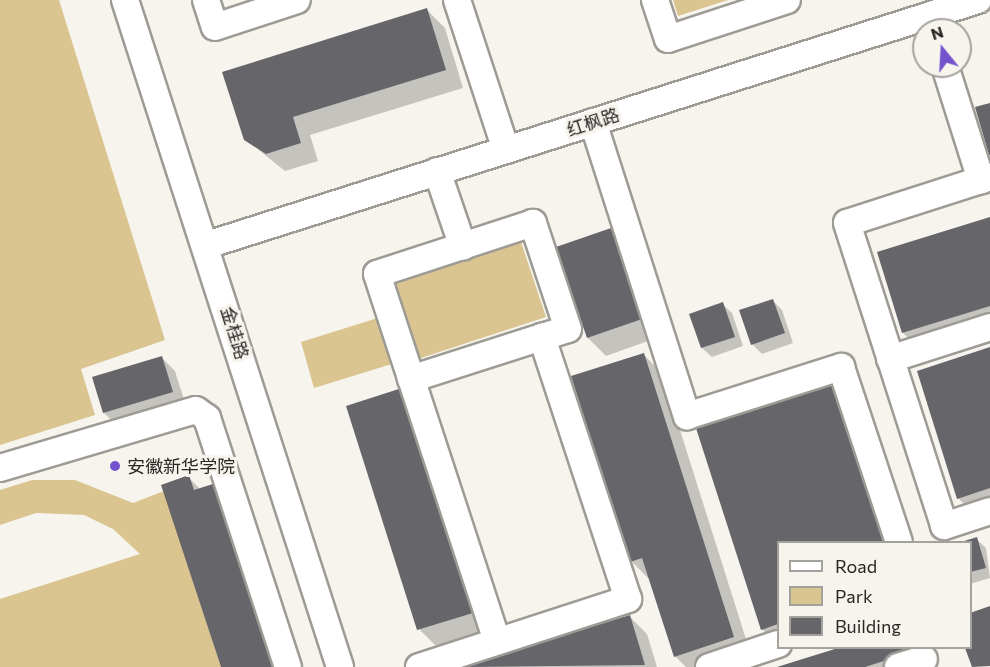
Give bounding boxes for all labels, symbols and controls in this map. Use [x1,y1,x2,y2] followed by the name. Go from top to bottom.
[912,18,972,78] north arrow
[928,21,946,43] text: N
[564,103,622,141] street label: 红枫路
[217,304,253,362] street label: 金桂路
[127,455,235,477] place label: 安徽新华学院
[108,459,122,473] marker: 安徽新华学院
[777,541,972,649] legend
[835,555,877,577] text: Road
[835,585,873,607] text: Park
[835,615,901,637] text: Building

